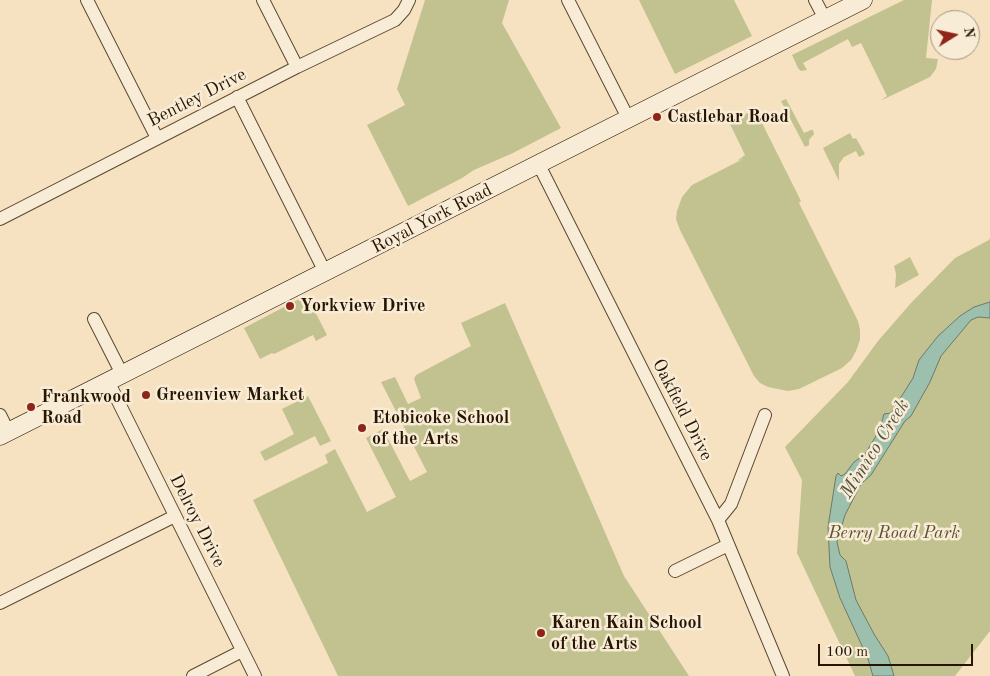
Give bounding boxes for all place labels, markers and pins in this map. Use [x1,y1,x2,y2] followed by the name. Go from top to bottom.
[667,106,789,128] place label: Castlebar Road
[651,111,663,123] marker: Castlebar Road
[300,295,426,317] place label: Yorkview Drive
[284,300,296,312] marker: Yorkview Drive
[156,384,304,406] place label: Greenview Market
[41,386,131,428] place label: Frankwood Road
[140,389,152,401] marker: Greenview Market
[25,401,37,413] marker: Frankwood Road
[372,407,509,449] place label: Etobicoke School of the Arts
[356,422,368,434] marker: Etobicoke School of the Arts
[551,612,702,654] place label: Karen Kain School of the Arts
[535,627,547,639] marker: Karen Kain School of the Arts

